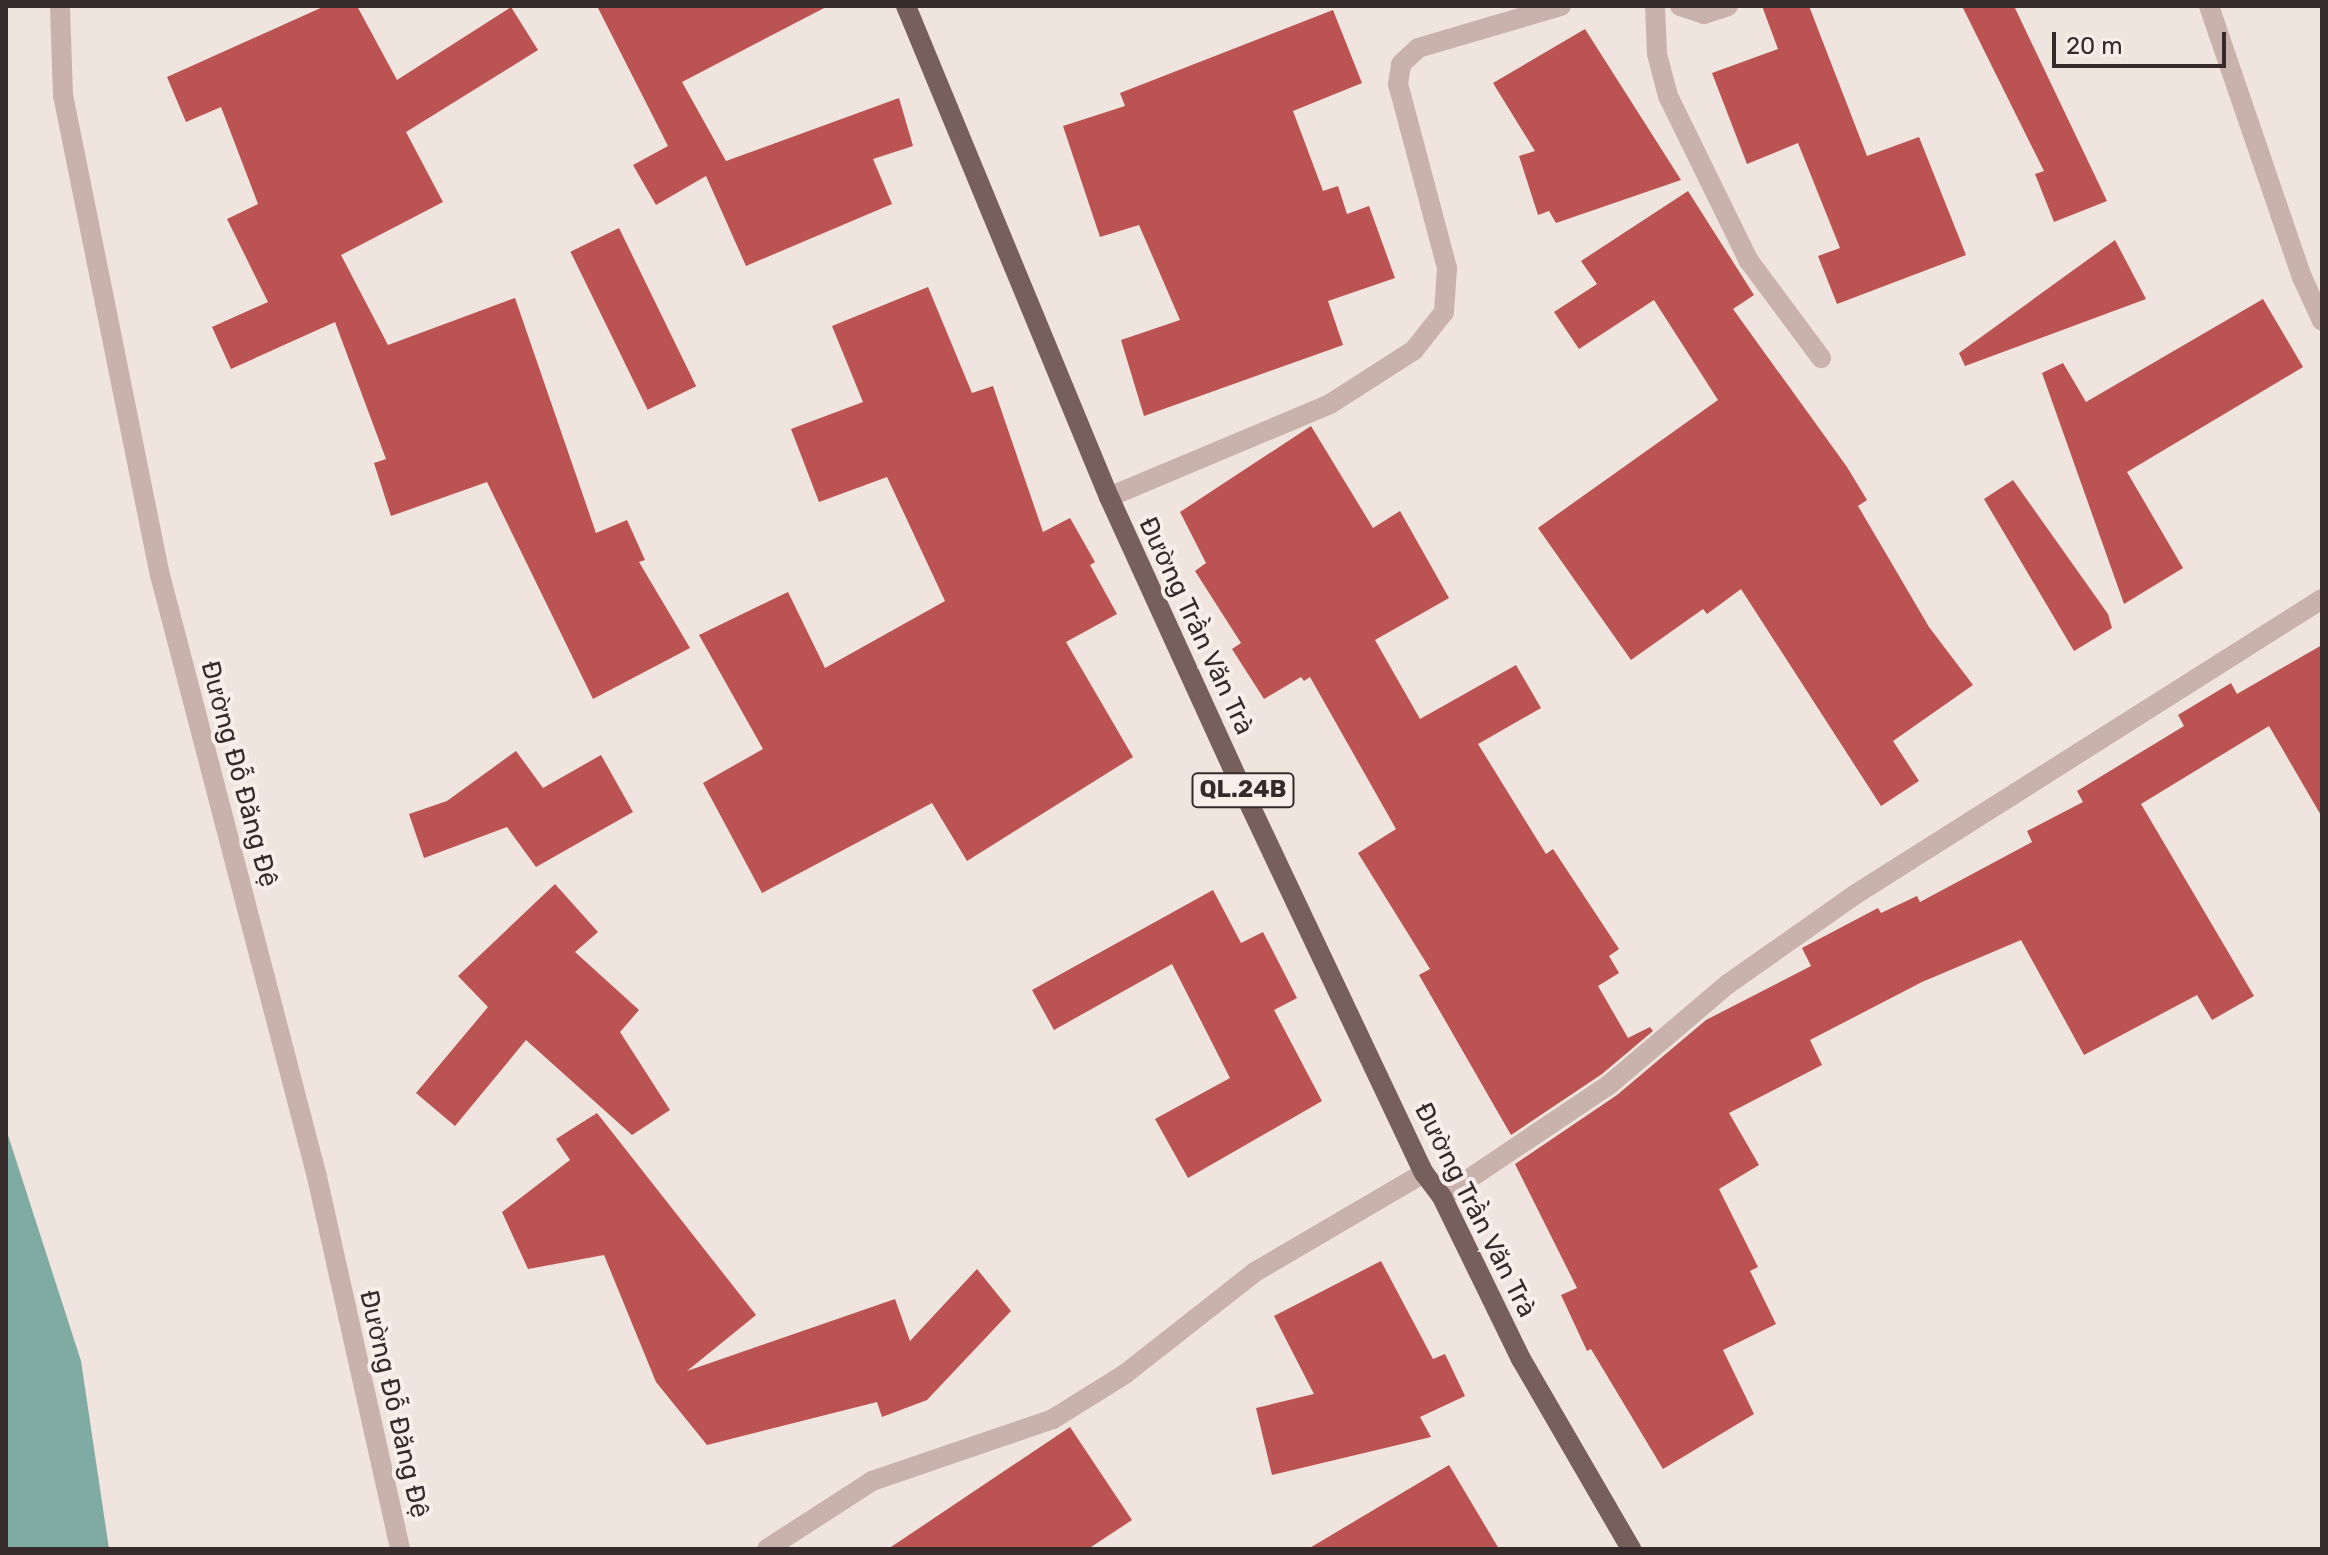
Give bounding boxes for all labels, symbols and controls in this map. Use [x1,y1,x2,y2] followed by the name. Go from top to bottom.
[2056,16,2230,66] scale bar
[2066,32,2123,60] text: 20 m
[1131,511,1261,741] street label: Đường Trần Văn Trà
[194,658,284,890] street label: Đường Đỗ Đăng Đệ
[1191,770,1295,810] road number: QL.24B
[1407,1097,1543,1323] street label: Đường Trần Văn Trà
[353,1287,435,1521] street label: Đường Đỗ Đăng Đệ

